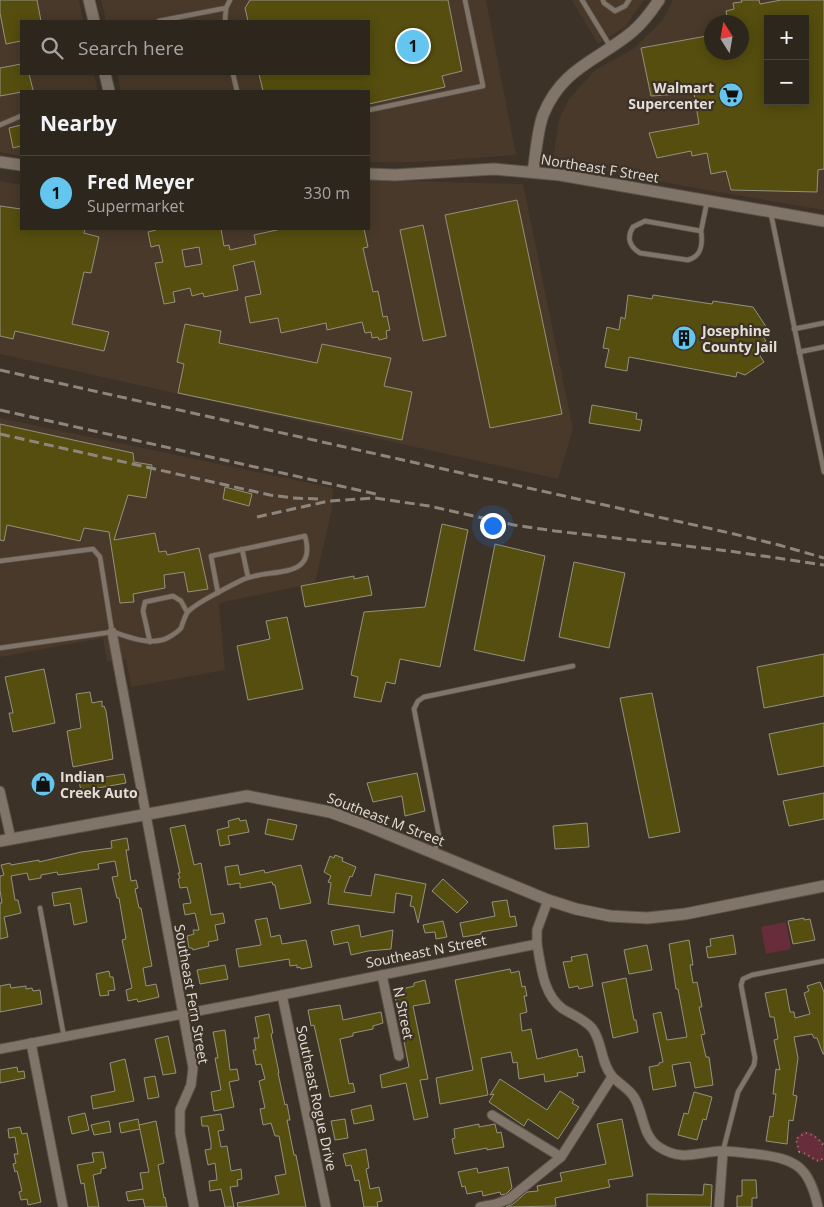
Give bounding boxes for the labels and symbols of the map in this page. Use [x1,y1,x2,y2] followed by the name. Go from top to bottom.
[704,15,749,60] north arrow
[397,27,429,65] pin: 1
[628,78,715,113] place label: Walmart Supercenter
[718,82,744,108] supermarket icon: Walmart Supercenter
[540,149,660,187] street label: Northeast F Street
[700,321,777,356] place label: Josephine County Jail
[671,325,697,351] building icon: Josephine County Jail
[480,513,506,539] your location
[60,767,138,802] place label: Indian Creek Auto
[30,771,56,797] shop icon: Indian Creek Auto
[324,788,448,850] street label: Southeast M Street
[170,923,214,1065] street label: Southeast Fern Street
[364,930,488,972] street label: Southeast N Street
[389,985,419,1041] street label: N Street
[292,1024,342,1173] street label: Southeast Rogue Drive

